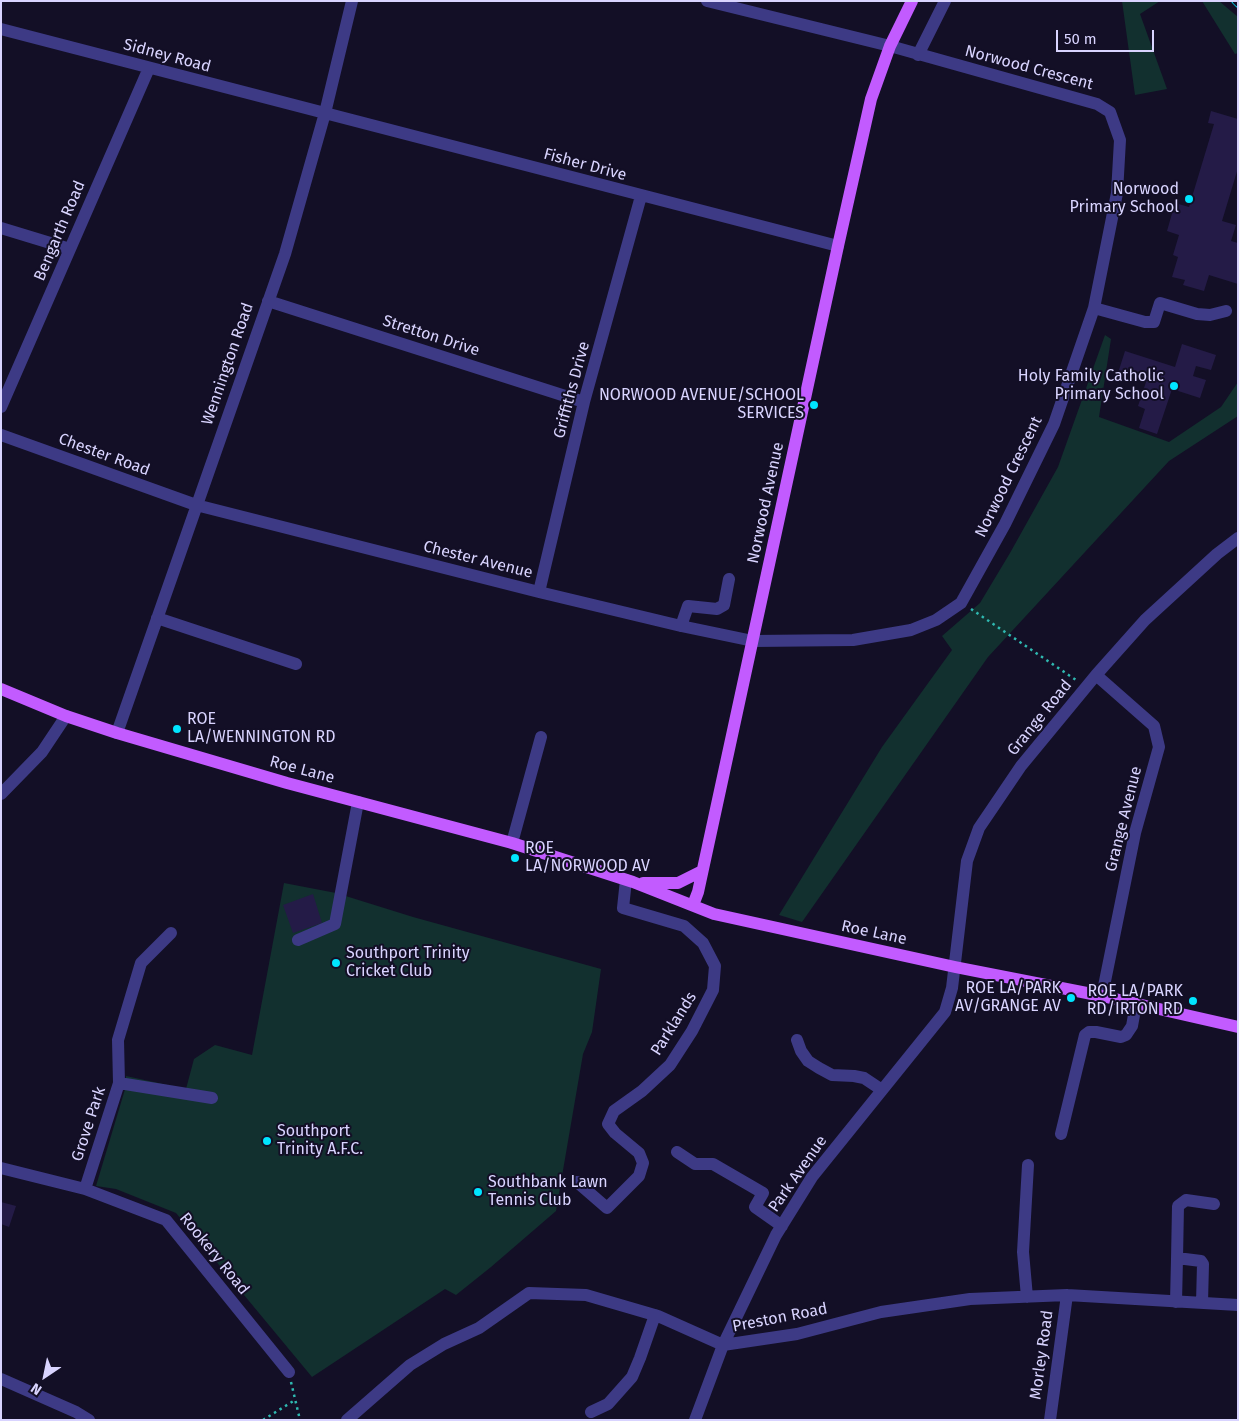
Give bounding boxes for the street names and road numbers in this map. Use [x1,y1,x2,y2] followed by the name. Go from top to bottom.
[121,35,213,77] street label: Sidney Road
[963,42,1095,94] street label: Norwood Crescent
[541,145,629,185] street label: Fisher Drive
[30,178,90,284] street label: Bengarth Road
[198,300,258,428] street label: Wennington Road
[380,311,482,361] street label: Stretton Drive
[550,339,594,441] street label: Griffiths Drive
[971,413,1047,541] street label: Norwood Crescent
[56,430,152,480] street label: Chester Road
[744,441,788,565] street label: Norwood Avenue
[421,537,535,583] street label: Chester Avenue
[1004,676,1076,760] street label: Grange Road
[267,752,337,788] street label: Roe Lane
[1102,764,1146,874] street label: Grange Avenue
[840,917,908,949] street label: Roe Lane
[647,989,701,1059] street label: Parklands
[68,1084,110,1164] street label: Grove Park
[765,1132,831,1216] street label: Park Avenue
[175,1209,253,1299] street label: Rookery Road
[731,1299,829,1337] street label: Preston Road
[1026,1309,1058,1401] street label: Morley Road

